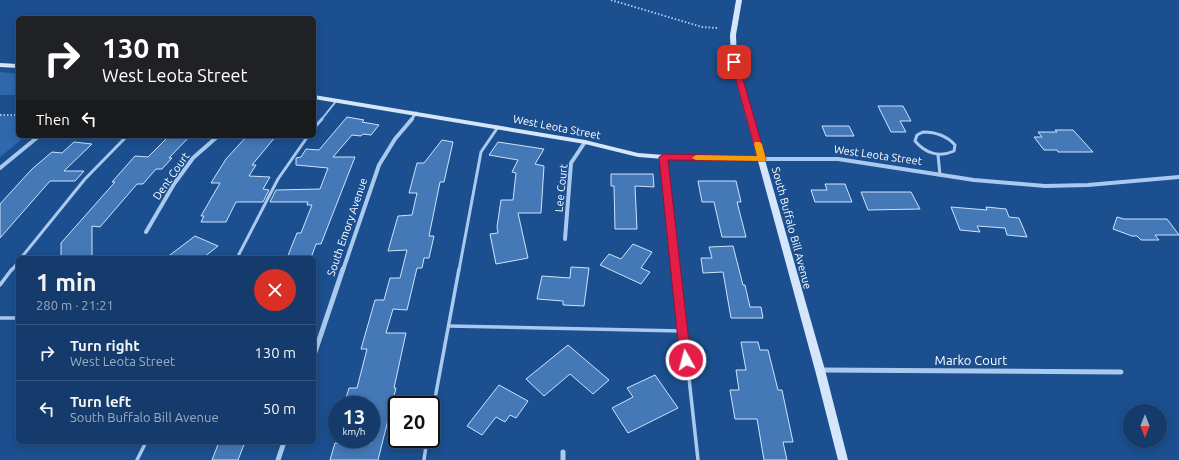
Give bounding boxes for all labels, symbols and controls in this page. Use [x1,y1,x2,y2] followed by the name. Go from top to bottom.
[36,32,88,84] icon: right
[102,32,180,63] text: 130 m
[717,45,751,79] pin
[723,51,745,73] icon: arrive
[102,65,248,85] text: West Leota Street
[78,108,100,130] icon: left
[36,111,70,128] text: Then
[512,113,602,142] street label: West Leota Street
[833,143,924,167] street label: West Leota Street
[150,150,192,202] street label: Dent Court
[553,163,570,213] street label: Lee Court
[770,166,814,290] street label: South Buffalo Bill Avenue
[325,176,369,278] street label: South Emory Avenue
[36,269,97,296] text: 1 min
[254,269,296,311] button: close
[36,298,114,312] text: 280 m · 21:21
[70,337,140,354] text: Turn right
[665,339,707,381] position arrow
[36,342,58,364] icon: right
[254,344,296,361] text: 130 m
[935,353,1007,367] street label: Marko Court
[70,354,175,368] text: West Leota Street
[70,393,131,410] text: Turn left
[388,396,440,448] speed limit sign: 20
[36,398,58,420] icon: left
[263,400,296,417] text: 50 m
[1123,404,1167,448] north arrow
[1123,404,1167,448] map controls
[343,405,365,428] text: 13
[70,410,219,424] text: South Buffalo Bill Avenue
[342,426,366,437] text: km/h

